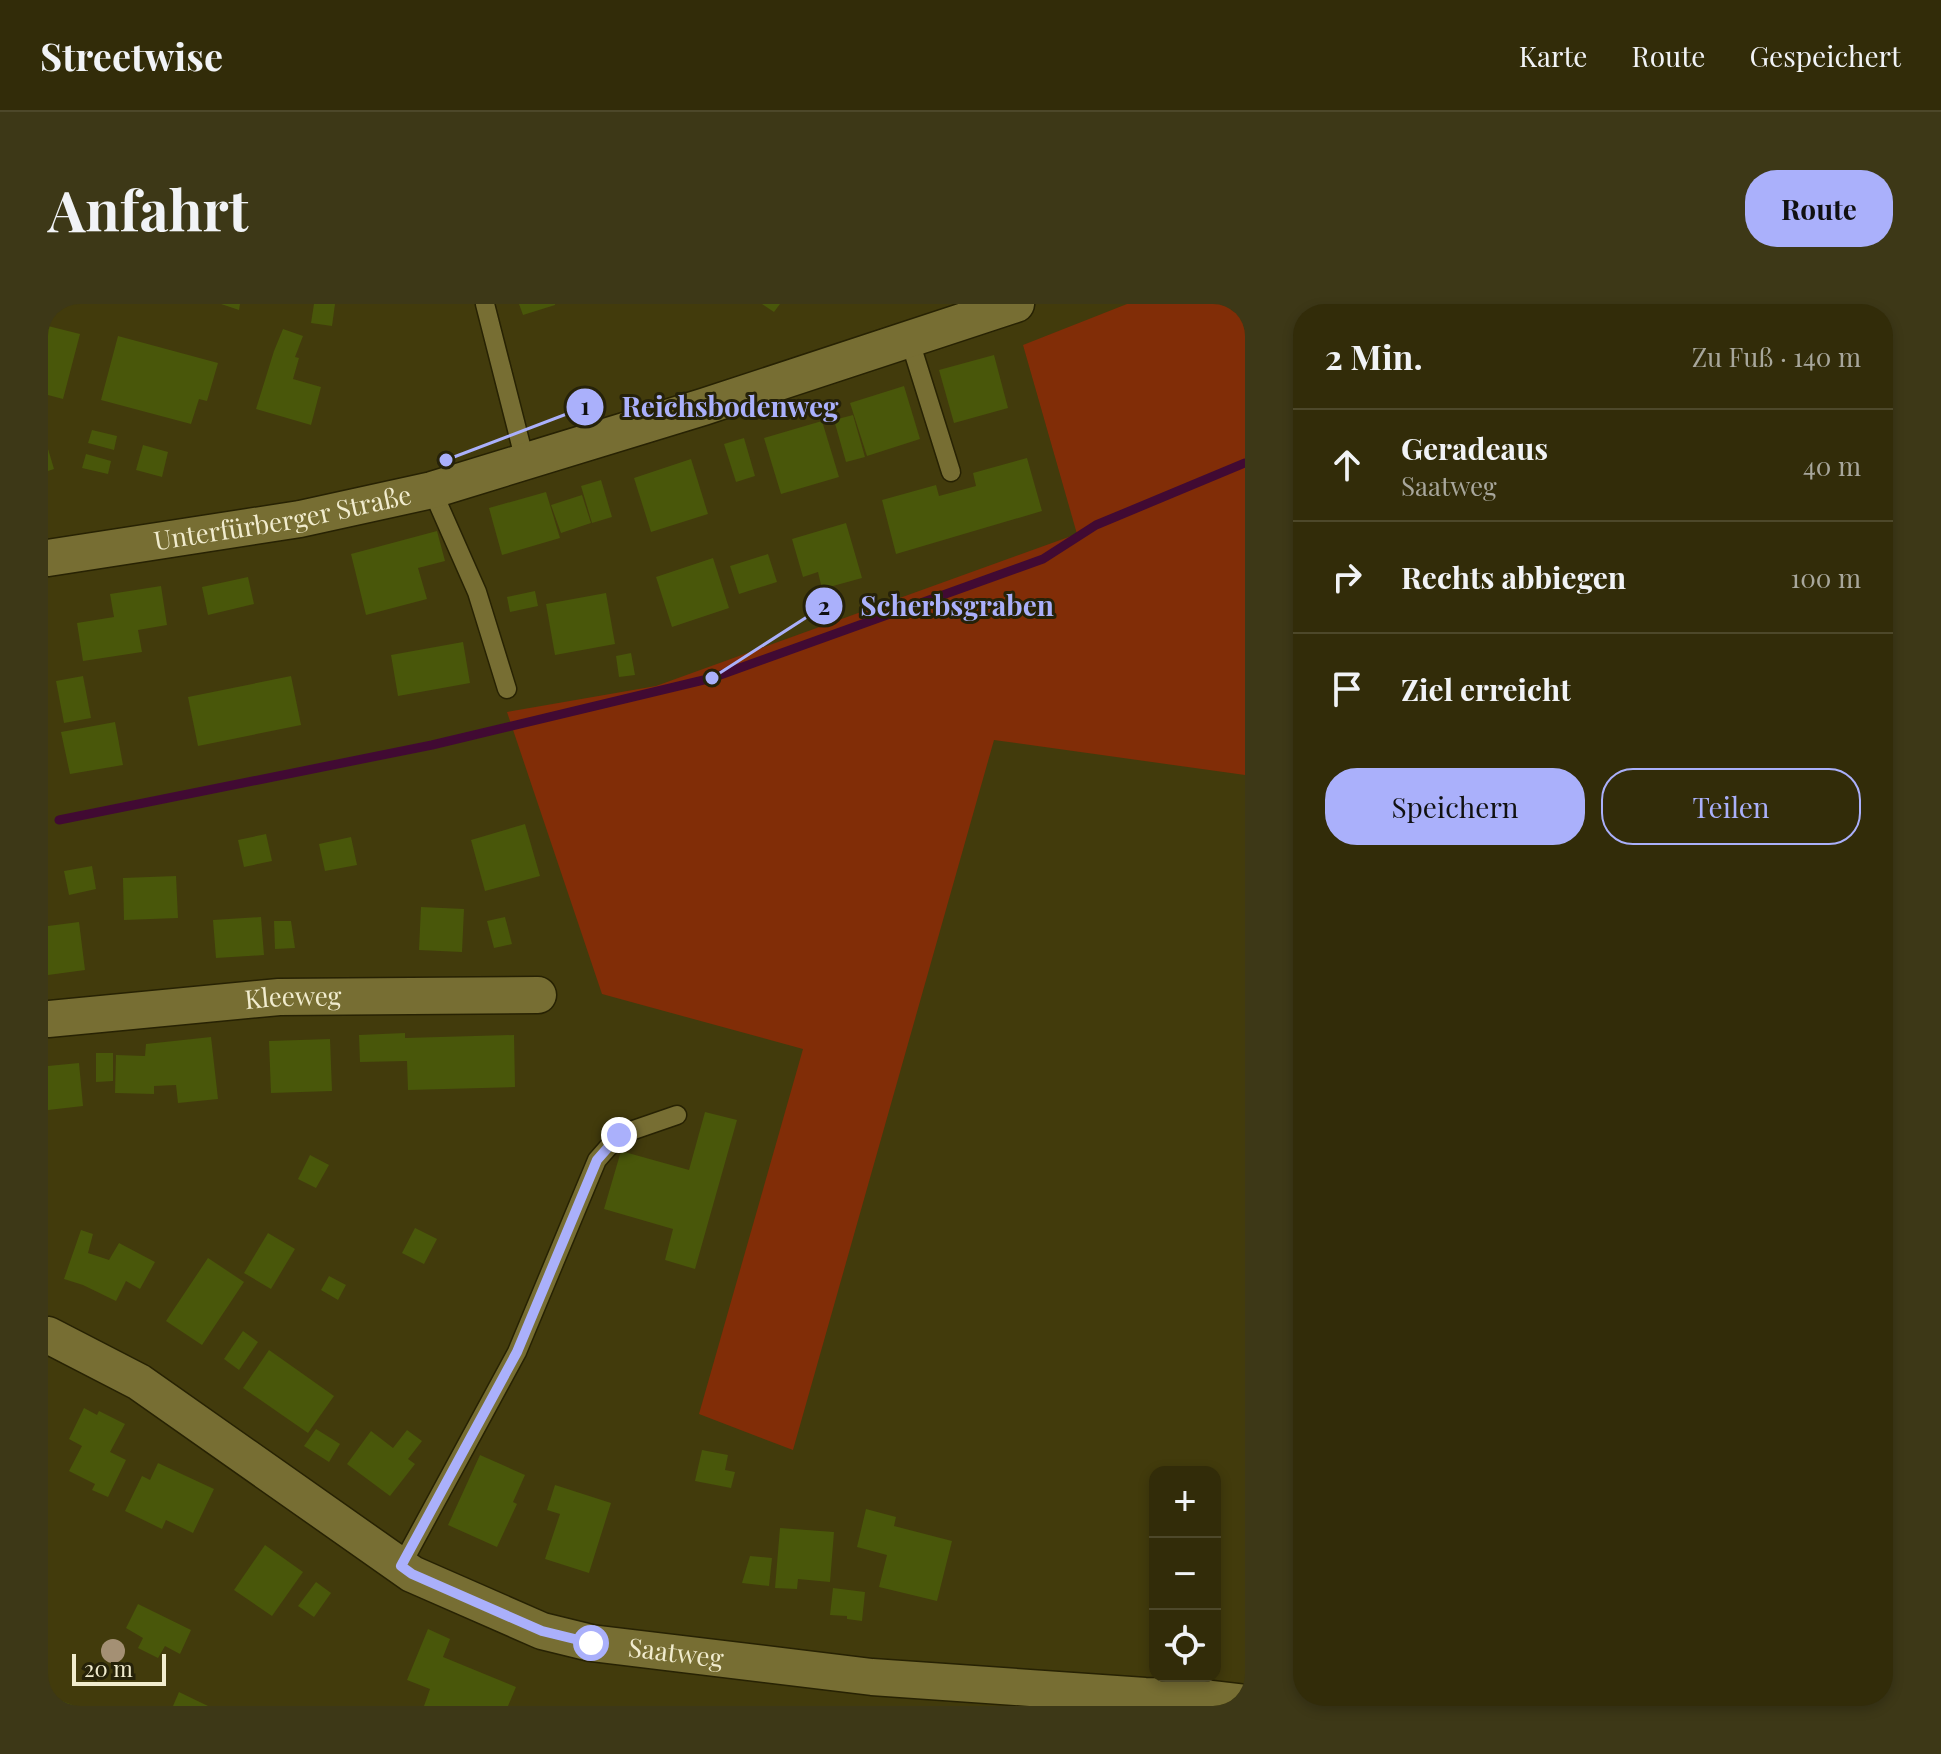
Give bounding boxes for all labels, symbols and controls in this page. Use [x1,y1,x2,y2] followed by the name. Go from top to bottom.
[40,30,223,81] text: Streetwise
[1519,37,1588,74] text: Karte
[1632,37,1705,74] text: Route
[1749,37,1901,74] text: Gespeichert
[1745,170,1893,247] button: Route
[48,171,248,246] text: Anfahrt
[1325,333,1423,379] text: 2 Min.
[1692,339,1861,374] text: Zu Fuß · 140 m
[565,381,854,433] callout: Reichsbodenweg
[621,387,839,424] text: Reichsbodenweg
[580,389,590,421] text: 1
[1401,428,1548,468] text: Geradeaus
[1325,443,1369,487] icon: ahead
[1803,448,1861,483] text: 40 m
[1401,468,1497,503] text: Saatweg
[151,476,414,557] street label: Unterfürberger Straße
[1325,555,1369,599] icon: right
[1401,557,1626,597] text: Rechts abbiegen
[1791,560,1861,595] text: 100 m
[804,580,1070,632] callout: Scherbsgraben
[860,586,1054,623] text: Scherbsgraben
[818,589,830,621] text: 2
[1325,667,1369,711] icon: arrive
[1401,669,1571,709] text: Ziel erreicht
[1325,768,1585,845] button: Speichern
[1601,768,1861,845] button: Teilen
[243,978,342,1016] street label: Kleeweg
[601,1117,637,1153] route end
[1149,1466,1221,1682] map controls
[1149,1466,1221,1538] button: +
[1149,1538,1221,1610] button: −
[1149,1610,1221,1682] button: locate
[573,1625,609,1661] route start
[626,1629,726,1675] street label: Saatweg
[72,1650,166,1686] scale bar
[84,1653,133,1683] text: 20 m

